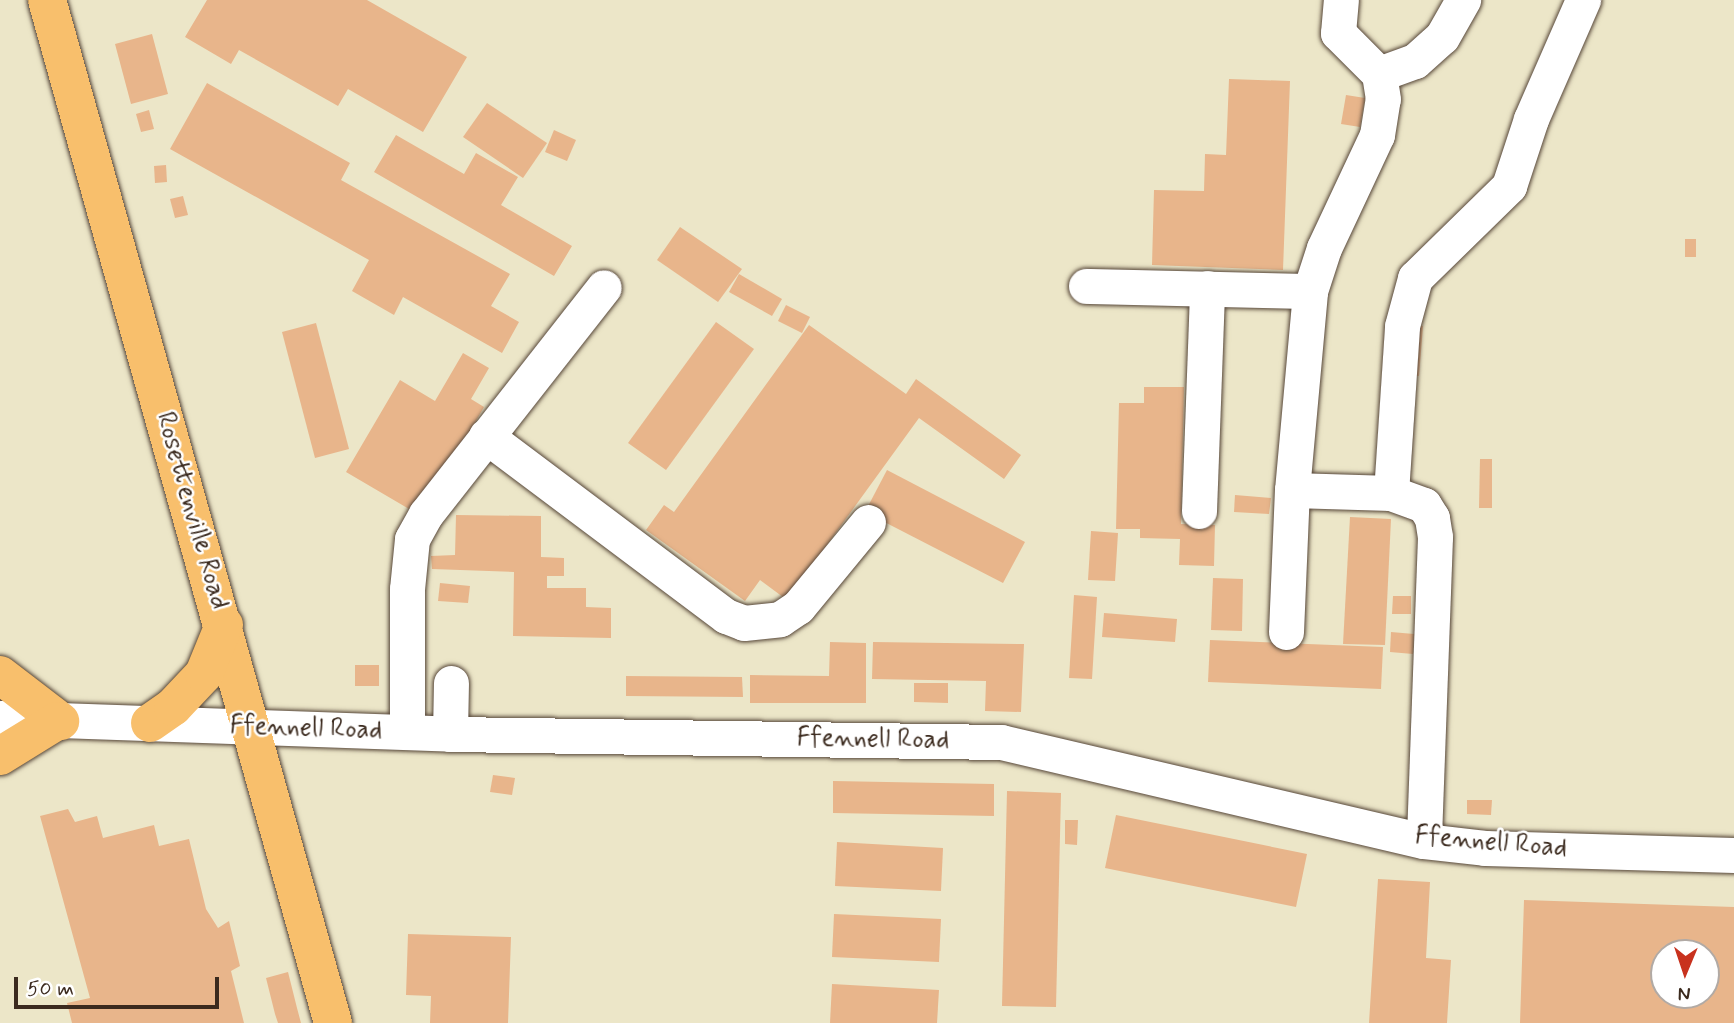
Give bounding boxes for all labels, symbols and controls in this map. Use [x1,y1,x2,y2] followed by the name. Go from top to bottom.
[148,409,234,613] street label: Rosettenville Road
[229,711,383,747] street label: Ffennell Road
[796,723,950,757] street label: Ffennell Road
[1414,821,1568,865] street label: Ffennell Road
[1650,939,1720,1009] north arrow
[18,964,222,1008] scale bar
[27,975,74,1003] text: 50 m
[1678,981,1691,1006] text: N

